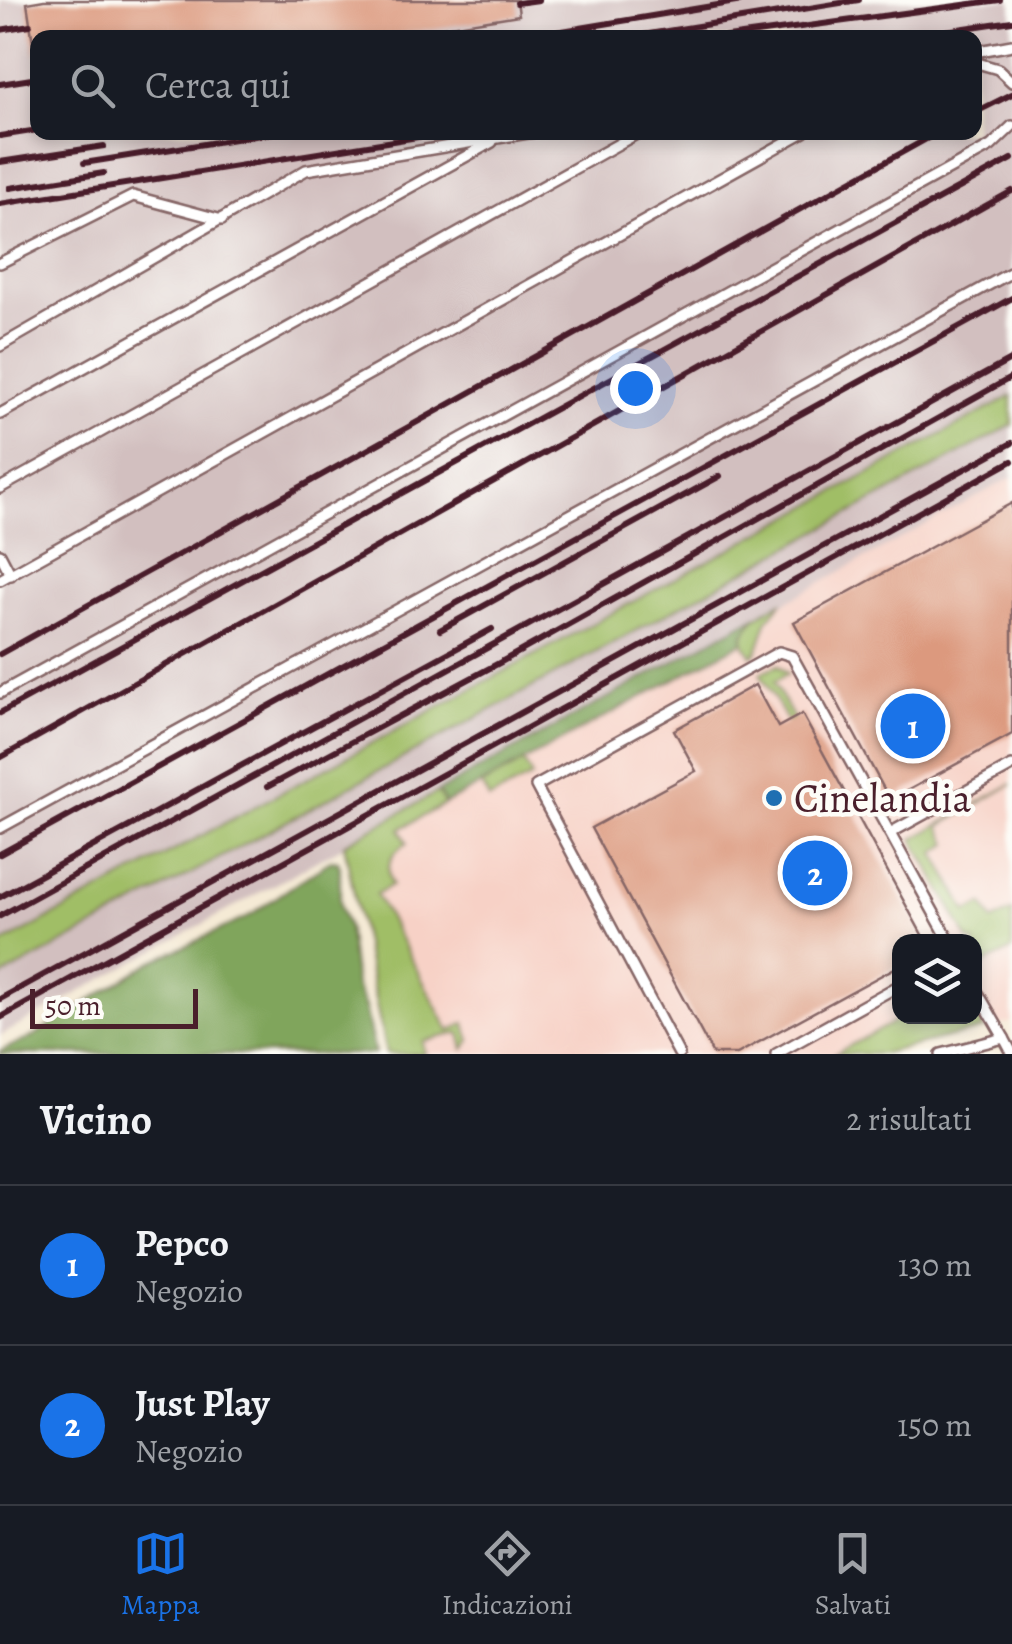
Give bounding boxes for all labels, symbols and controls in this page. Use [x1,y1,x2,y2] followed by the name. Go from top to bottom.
[30,30,982,140] search box
[65,58,120,113] icon: search
[145,59,291,111] text: Cerca qui
[610,363,661,414] your location
[880,688,946,764] pin: 1
[794,771,971,826] place label: Cinelandia
[763,787,785,809] marker: Cinelandia
[782,836,848,910] pin: 2
[892,934,982,1024] map controls
[892,934,982,1024] button: layers
[30,984,198,1028] scale bar
[45,987,101,1025] text: 50 m
[40,1091,152,1148] text: Vicino
[846,1097,972,1141] text: 2 risultati
[135,1217,229,1269] text: Pepco
[67,1243,78,1287] text: 1
[898,1243,972,1287] text: 130 m
[135,1269,243,1313] text: Negozio
[135,1377,270,1429] text: Just Play
[65,1403,80,1447] text: 2
[897,1403,972,1447] text: 150 m
[135,1429,243,1473] text: Negozio
[121,1526,200,1624] tab: Mappa
[442,1526,573,1624] tab: Indicazioni
[815,1526,891,1624] tab: Salvati

